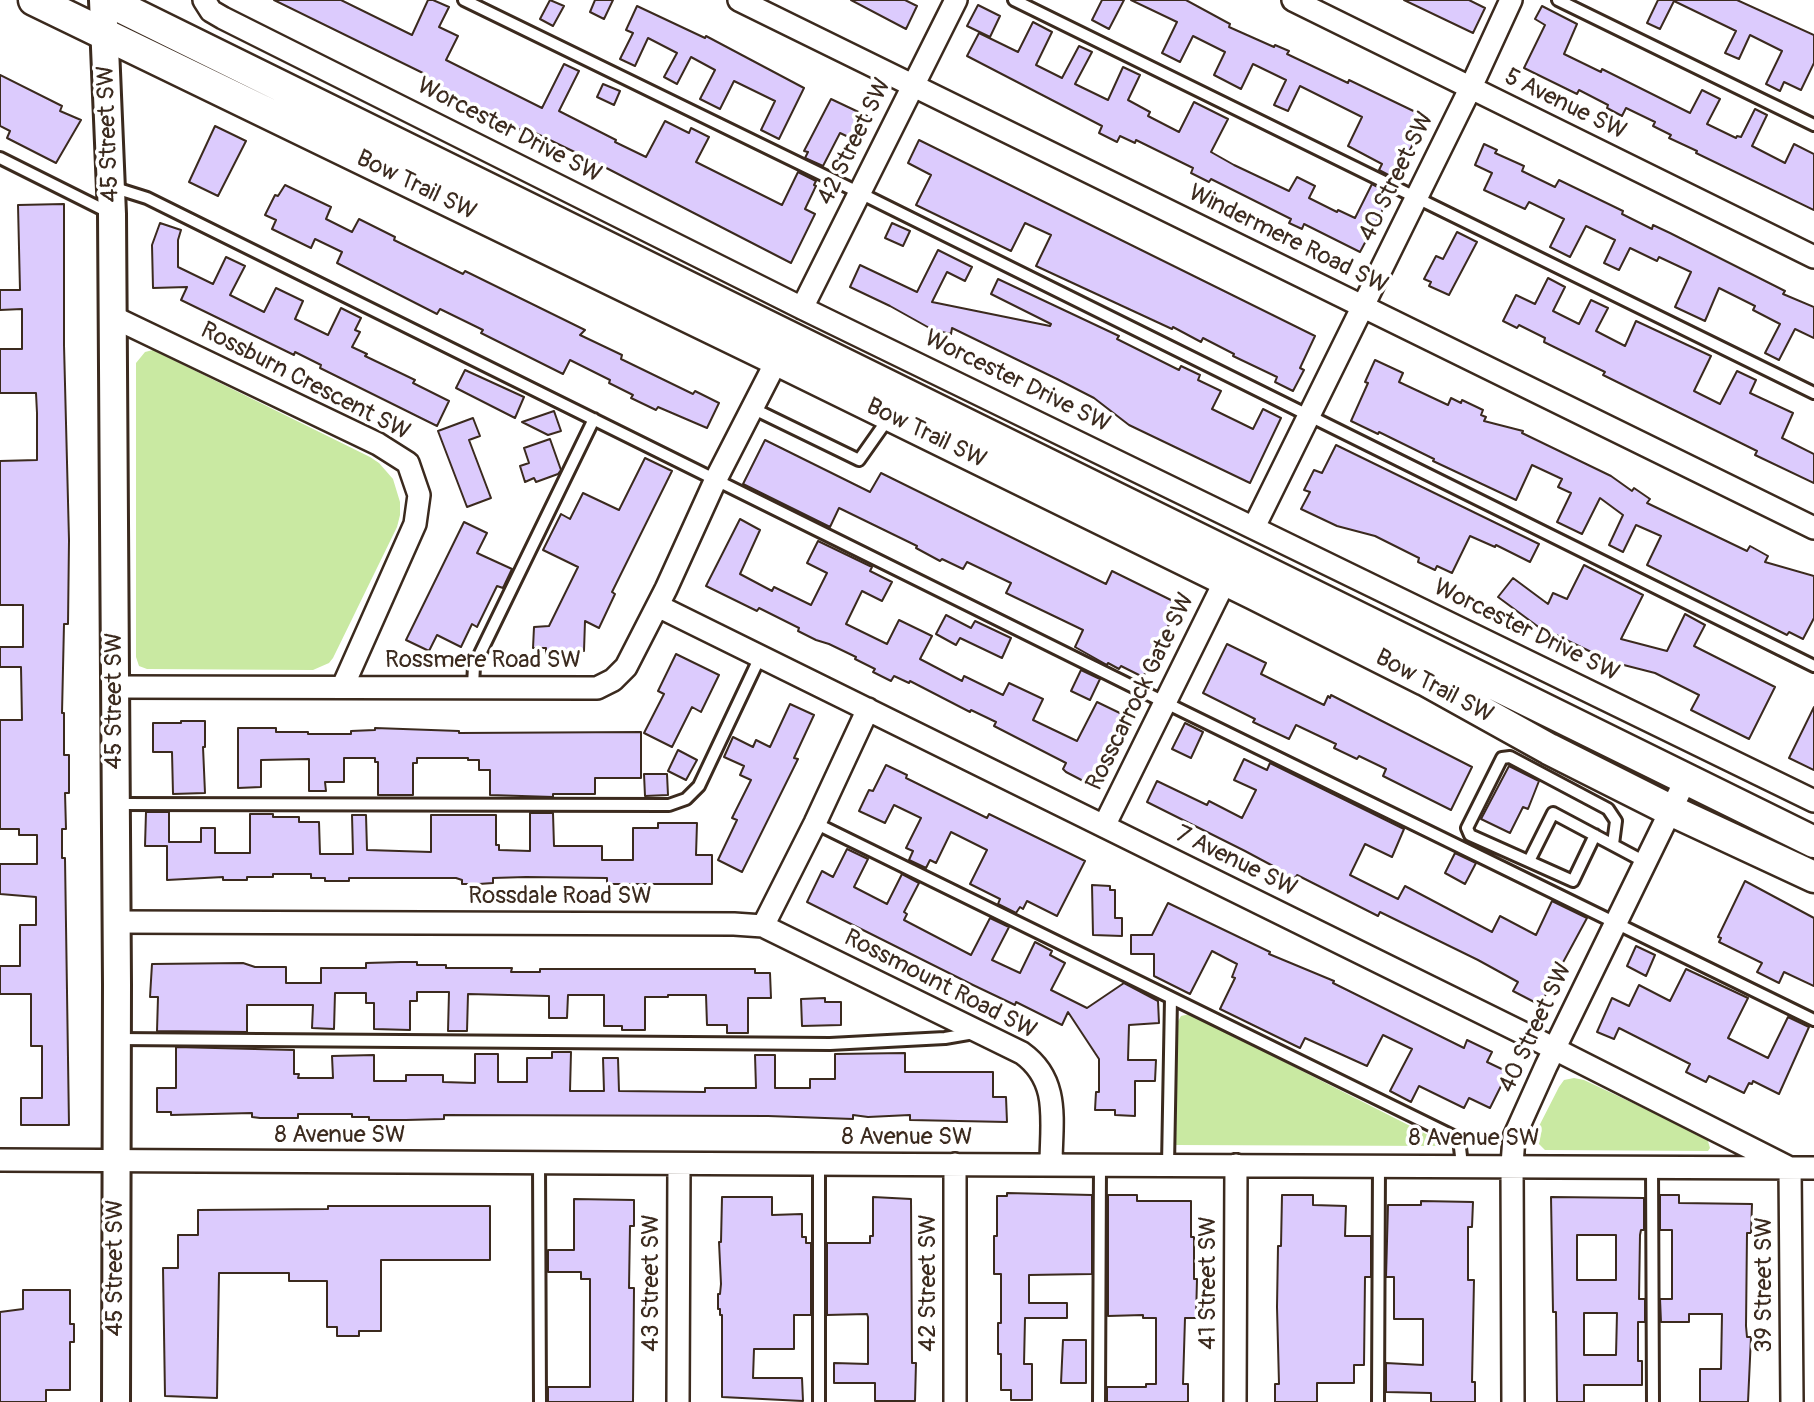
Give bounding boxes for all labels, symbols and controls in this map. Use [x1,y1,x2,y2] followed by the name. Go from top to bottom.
[1500,63,1630,147] street label: 5 Avenue SW
[92,65,126,203] street label: 45 Street SW
[412,72,606,190] street label: Worcester Drive SW
[812,74,898,210] street label: 42 Street SW
[1353,108,1441,246] street label: 40 Street SW
[351,145,481,227] street label: Bow Trail SW
[1184,179,1392,301] street label: Windermere Road SW
[195,317,415,447] street label: Rossburn Crescent SW
[919,325,1115,439] street label: Worcester Drive SW
[861,393,991,475] street label: Bow Trail SW
[1428,574,1624,688] street label: Worcester Drive SW
[1081,589,1201,795] street label: Rosscarrock Gate SW
[101,633,129,769] street label: 45 Street SW
[1370,644,1498,730] street label: Bow Trail SW
[385,647,581,675] street label: Rossmere Road SW
[1171,820,1301,904] street label: 7 Avenue SW
[468,883,652,911] street label: Rossdale Road SW
[839,924,1041,1046] street label: Rossmount Road SW
[1493,958,1579,1098] street label: 40 Street SW
[275,1122,405,1150] street label: 8 Avenue SW
[842,1124,972,1152] street label: 8 Avenue SW
[1409,1125,1539,1153] street label: 8 Avenue SW
[102,1200,130,1336] street label: 45 Street SW
[638,1214,666,1352] street label: 43 Street SW
[915,1214,943,1352] street label: 42 Street SW
[1195,1216,1223,1350] street label: 41 Street SW
[1751,1217,1779,1353] street label: 39 Street SW

